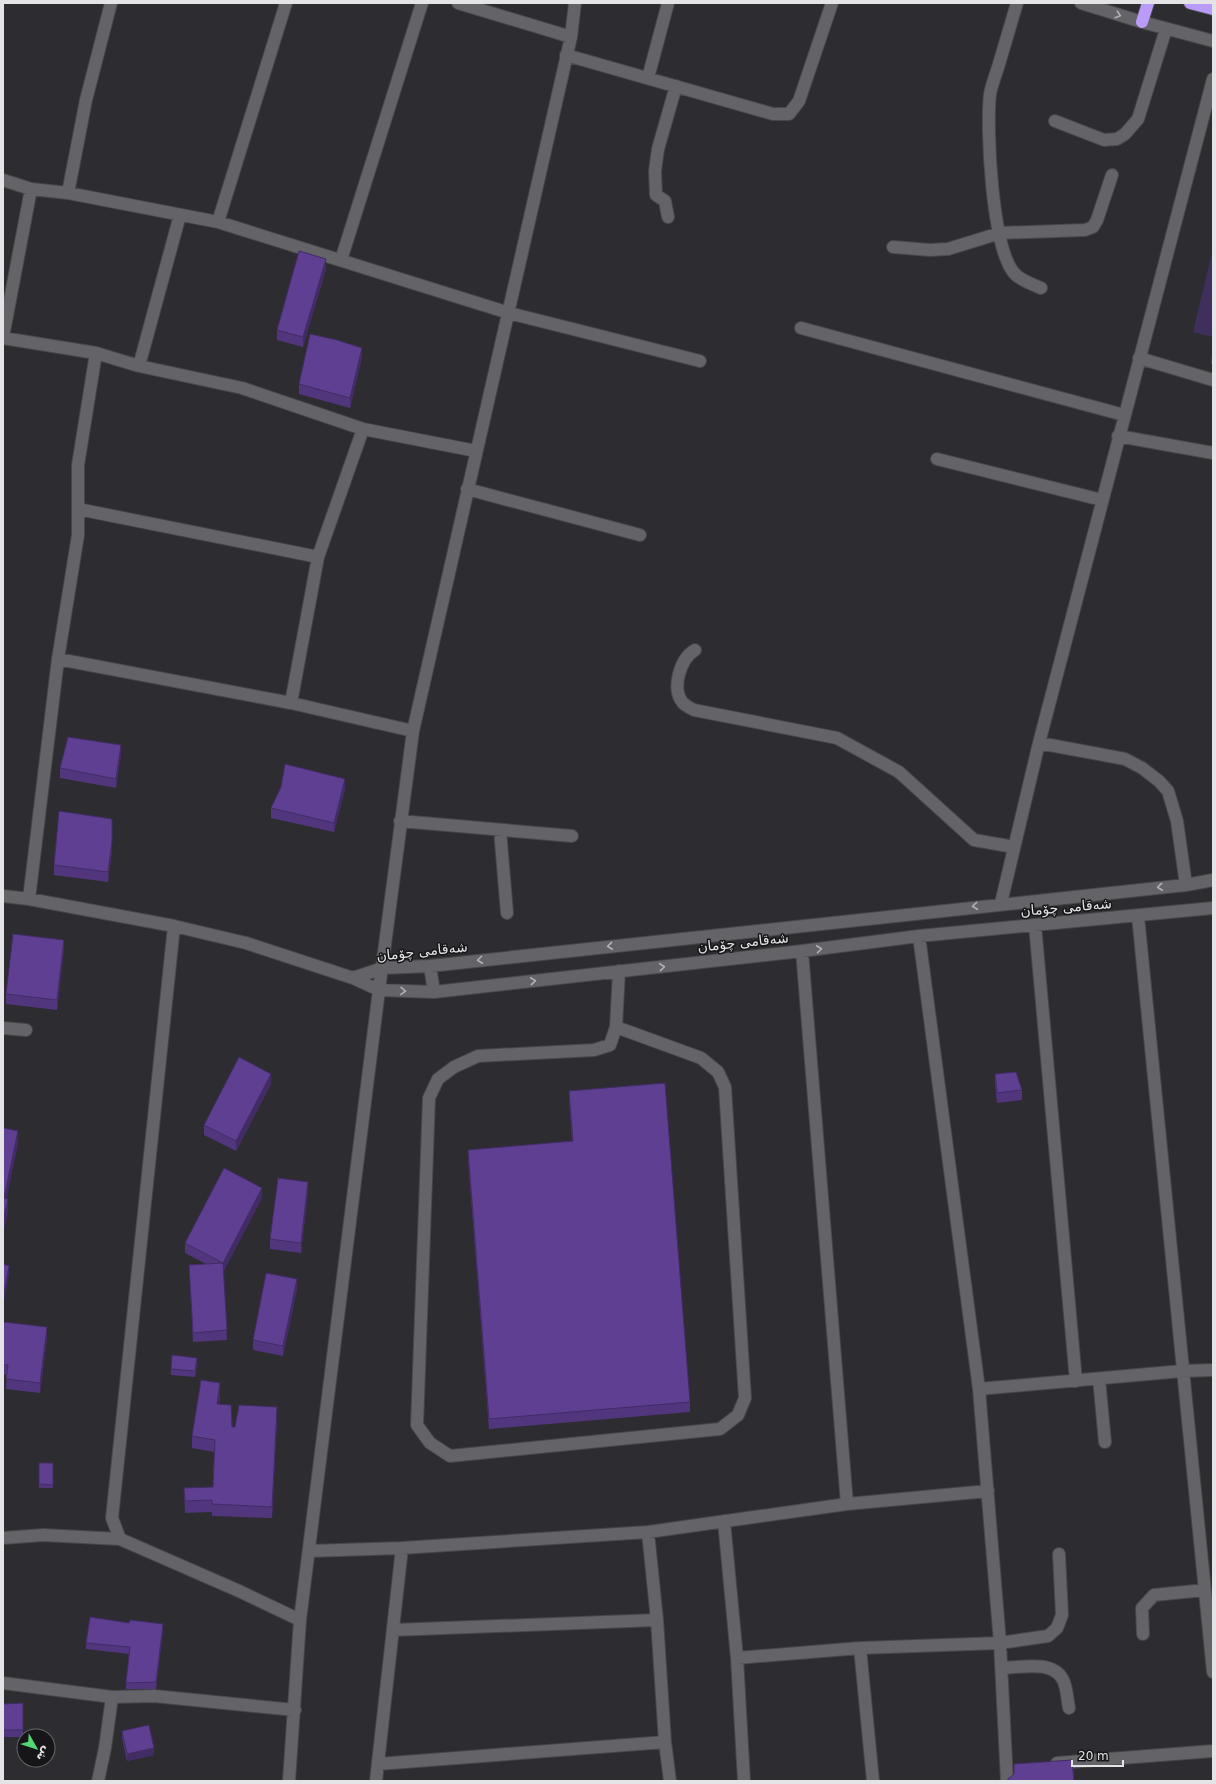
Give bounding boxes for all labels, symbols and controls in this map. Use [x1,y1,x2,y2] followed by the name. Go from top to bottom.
[1114,10,1121,19] one-way arrow
[1157,882,1164,891] one-way arrow
[1020,895,1112,920] street label: شەقامی چۆمان
[972,901,979,910] one-way arrow
[697,929,790,956] street label: شەقامی چۆمان
[376,938,469,965] street label: شەقامی چۆمان
[607,941,613,950] one-way arrow
[816,945,822,954] one-way arrow
[477,955,483,964] one-way arrow
[659,962,665,971] one-way arrow
[529,977,536,986] one-way arrow
[400,987,406,996] one-way arrow
[16,1728,56,1768] north arrow
[1072,1742,1123,1768] scale bar
[34,1744,53,1764] text: ش
[1078,1749,1109,1763] text: 20 m

